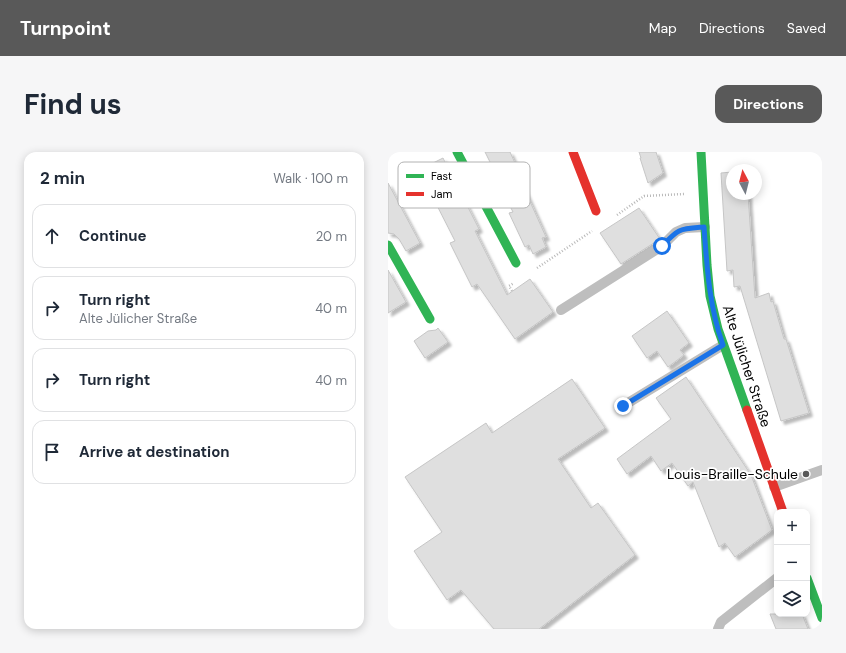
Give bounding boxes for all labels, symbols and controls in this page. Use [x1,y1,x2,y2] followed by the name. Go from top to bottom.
[20,16,111,41] text: Turnpoint
[649,19,677,37] text: Map
[699,19,765,37] text: Directions
[787,19,826,37] text: Saved
[715,85,822,123] button: Directions
[24,86,122,123] text: Find us
[398,162,530,208] legend
[726,164,762,200] north arrow
[40,167,85,189] text: 2 min
[431,169,452,183] text: Fast
[273,170,348,187] text: Walk · 100 m
[431,187,452,201] text: Jam
[41,225,63,247] icon: ahead
[79,226,147,246] text: Continue
[316,228,347,245] text: 20 m
[653,237,671,255] route start
[79,290,150,310] text: Turn right
[41,297,63,319] icon: right
[315,300,347,317] text: 40 m
[719,303,775,429] street label: Alte Jülicher Straße
[79,310,197,327] text: Alte Jülicher Straße
[41,369,63,391] icon: right
[79,370,150,390] text: Turn right
[315,372,347,389] text: 40 m
[614,397,632,415] route end
[41,441,63,463] icon: arrive
[79,442,230,462] text: Arrive at destination
[667,465,798,483] place label: Louis-Braille-Schule
[801,469,811,479] marker: Louis-Braille-Schule
[774,509,810,617] map controls
[774,509,810,545] button: +
[774,545,810,581] button: −
[774,581,810,617] button: layers

